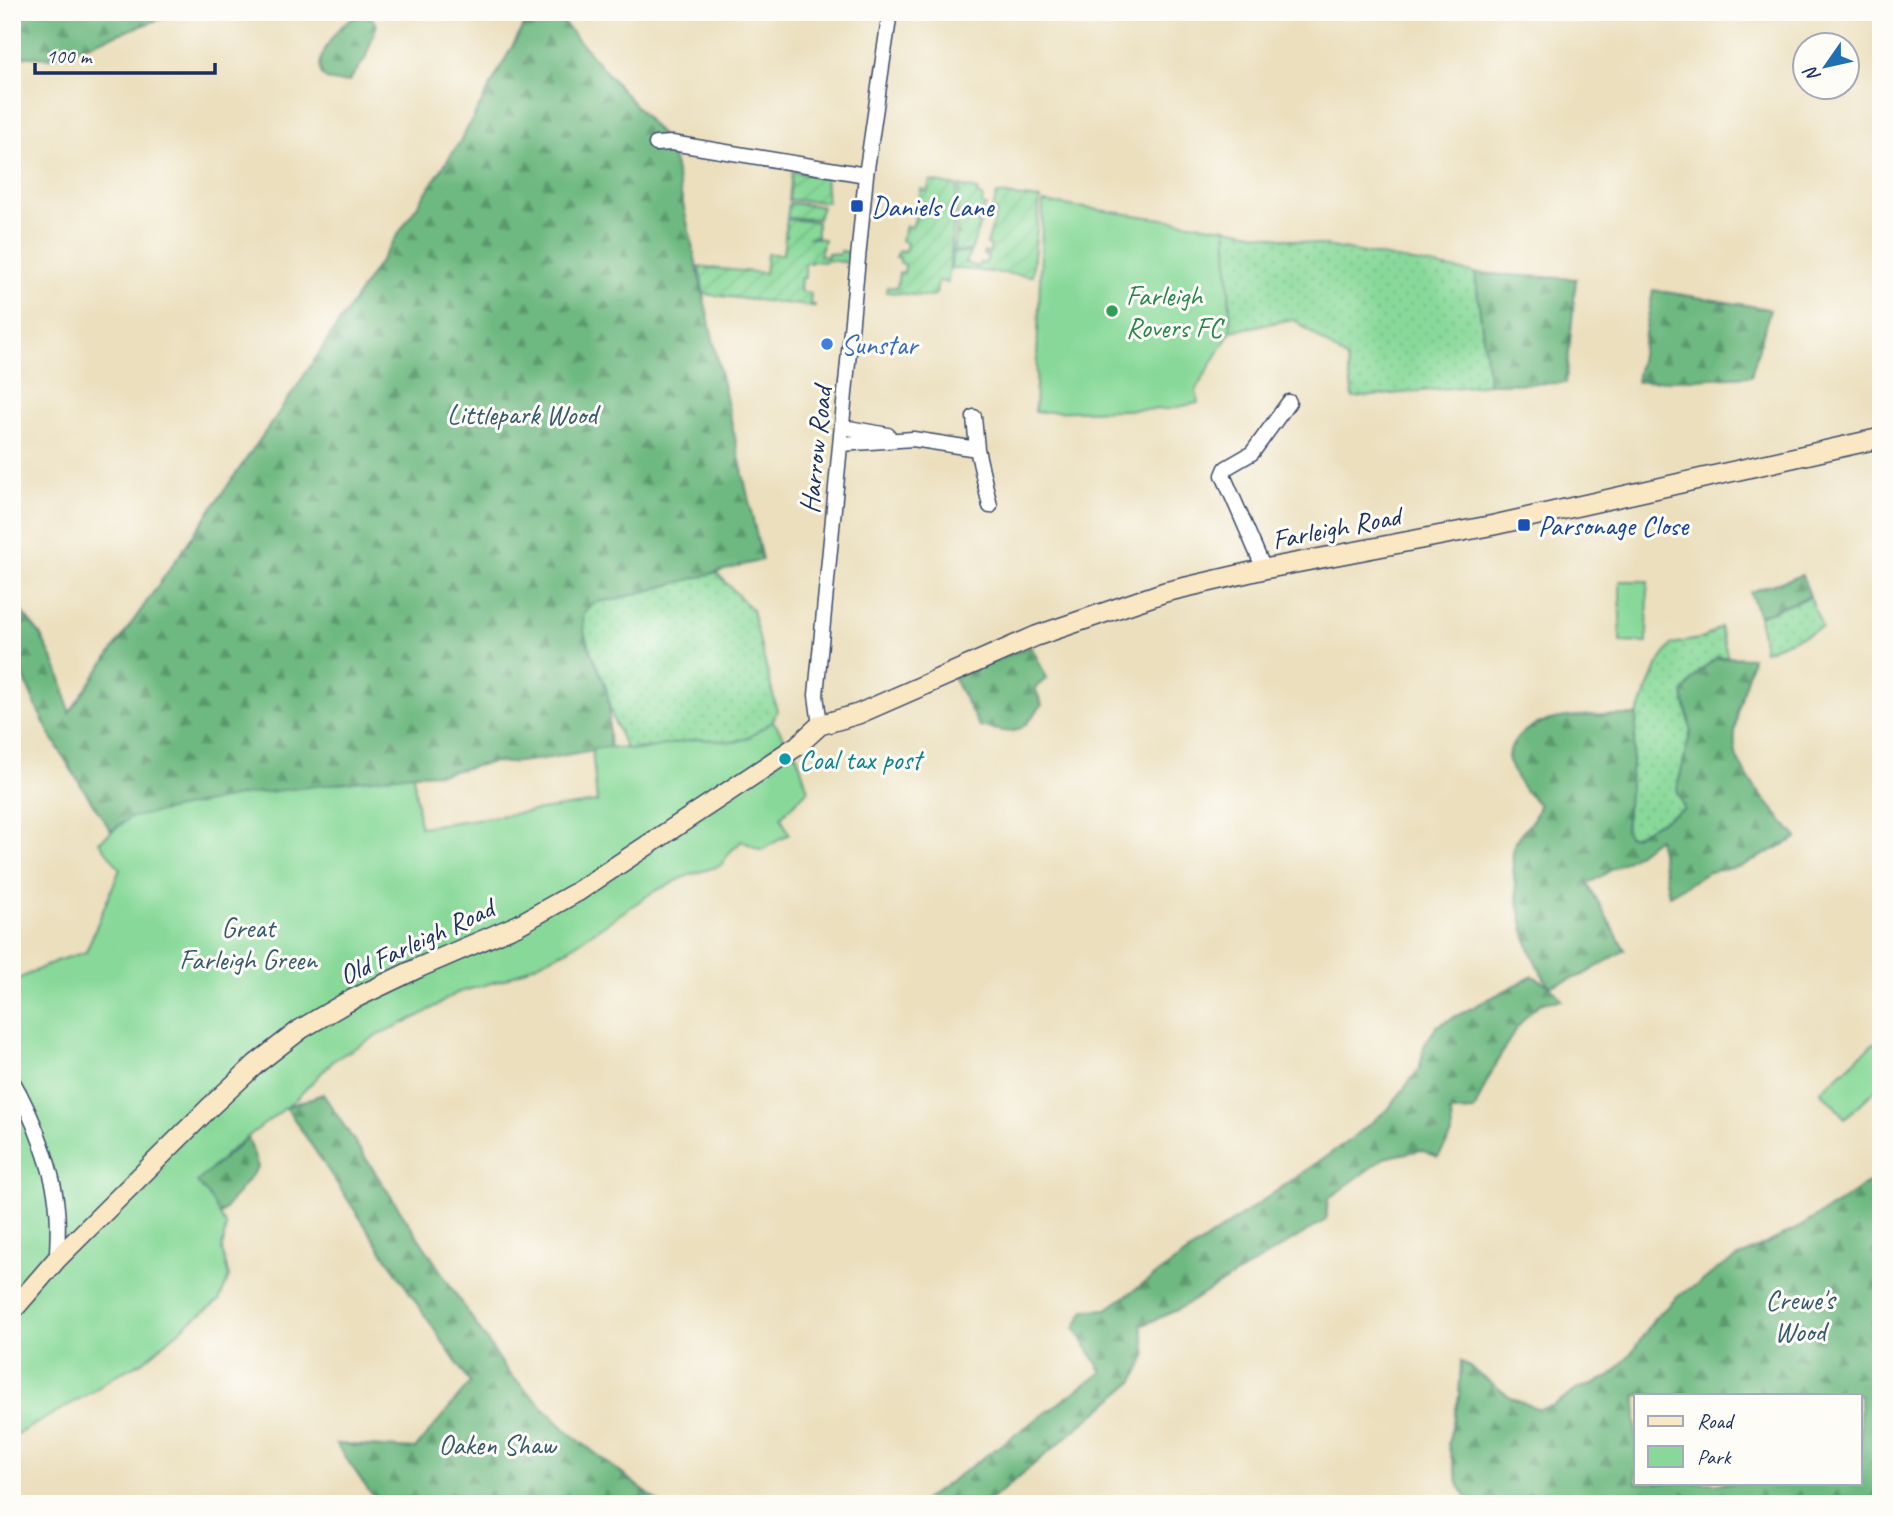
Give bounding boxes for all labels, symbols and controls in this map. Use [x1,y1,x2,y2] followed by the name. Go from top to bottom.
[35,32,215,76] scale bar
[1792,32,1862,102] north arrow
[46,43,93,69] text: 100 m
[1798,61,1826,87] text: N
[871,189,995,224] place label: Daniels Lane
[849,198,865,214] marker: Daniels Lane
[1126,278,1225,345] place label: Farleigh Rovers FC
[1104,303,1120,319] marker: Farleigh Rovers FC
[841,327,920,362] place label: Sunstar
[819,336,835,352] marker: Sunstar
[791,381,840,515] street label: Harrow Road
[447,397,601,432] park label: Littlepark Wood
[1269,497,1407,557] street label: Farleigh Road
[1538,508,1690,543] place label: Parsonage Close
[1516,517,1532,533] marker: Parsonage Close
[799,742,925,777] place label: Coal tax post
[777,751,793,767] marker: Coal tax post
[333,889,503,993] street label: Old Farleigh Road
[179,910,318,977] park label: Great Farleigh Green
[1766,1282,1837,1349] park label: Crewe's Wood
[1634,1394,1862,1484] legend
[1697,1408,1736,1434] text: Road
[438,1427,558,1462] park label: Oaken Shaw
[1697,1444,1732,1470] text: Park

